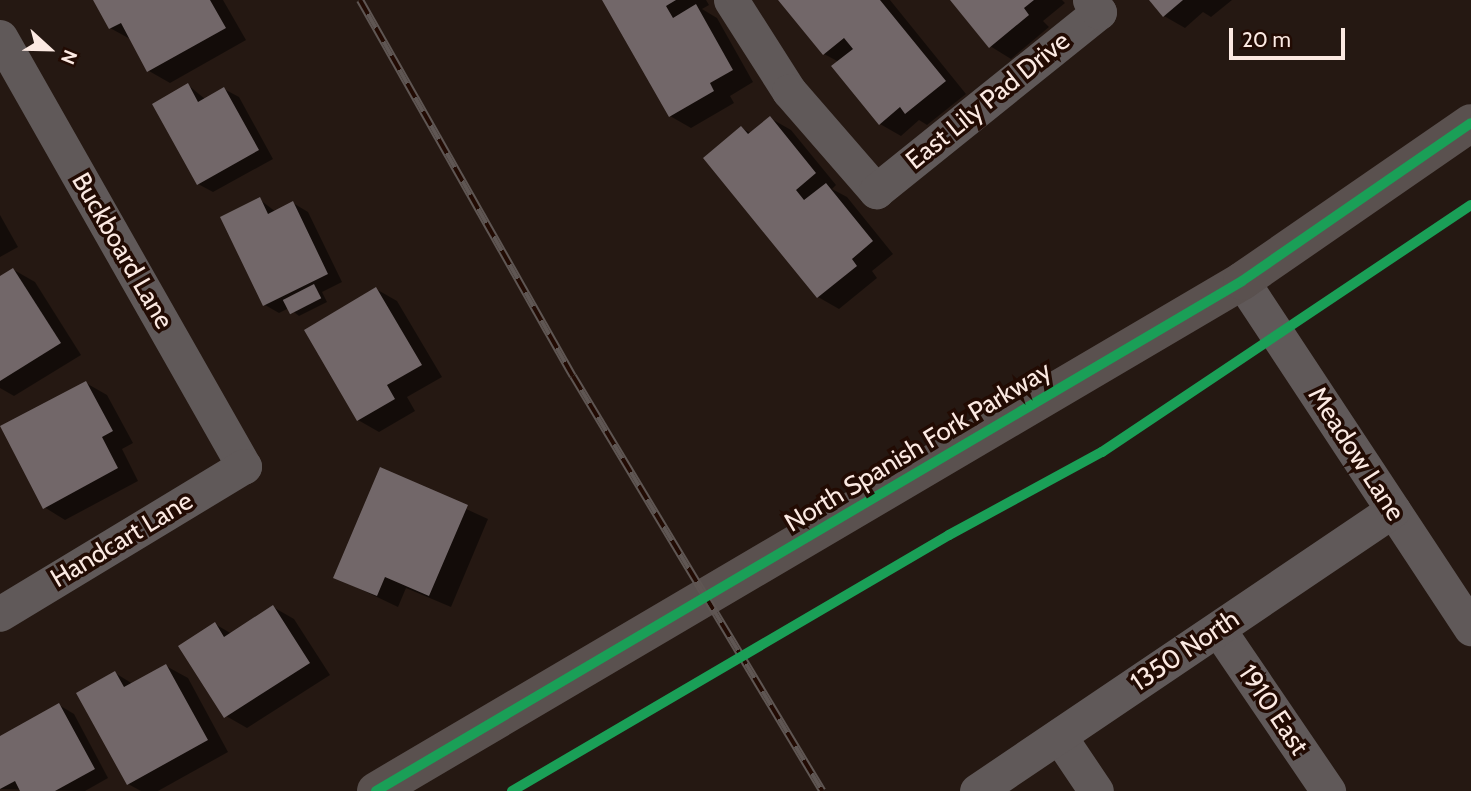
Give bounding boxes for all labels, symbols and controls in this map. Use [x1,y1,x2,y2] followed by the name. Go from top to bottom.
[14,14,84,84] north arrow
[1233,14,1348,58] scale bar
[900,26,1076,176] street label: East Lily Pad Drive
[1242,27,1291,52] text: 20 m
[56,47,82,68] text: N
[65,167,179,335] street label: Buckboard Lane
[779,355,1057,539] street label: North Spanish Fork Parkway
[1301,381,1411,527] street label: Meadow Lane
[45,485,199,595] street label: Handcart Lane
[1125,603,1245,699] street label: 1350 North
[1232,659,1314,761] street label: 1910 East

